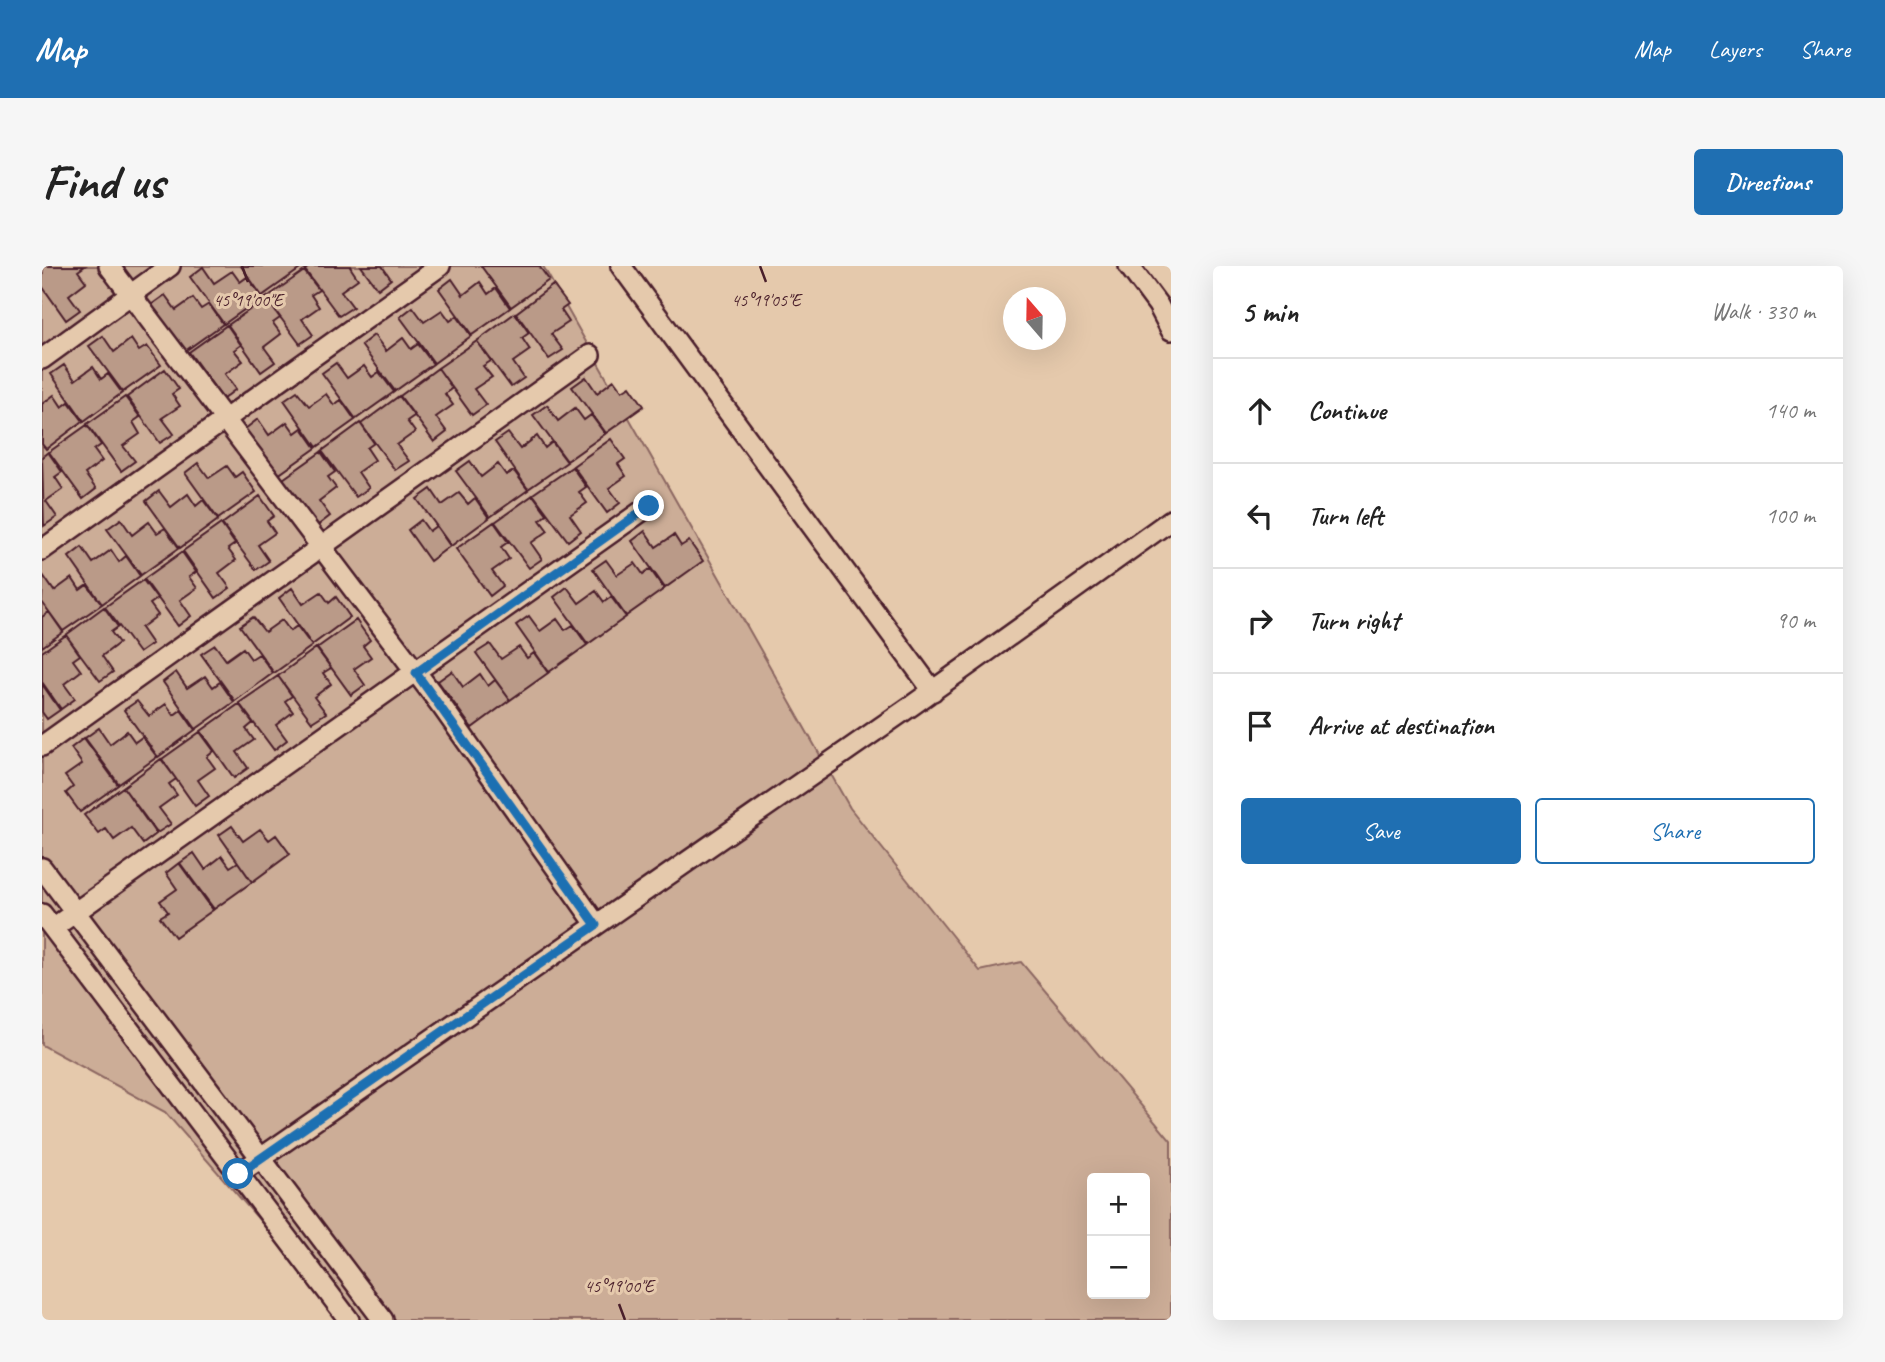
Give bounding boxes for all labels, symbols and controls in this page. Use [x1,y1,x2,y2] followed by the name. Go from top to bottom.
[35,28,86,70] text: Map
[1634,34,1671,64] text: Map
[1709,34,1762,64] text: Layers
[1800,34,1850,64] text: Share
[1694,149,1843,215] button: Directions
[42,151,164,213] text: Find us
[1003,287,1066,350] north arrow
[213,289,285,311] text: 45°19'00"E
[731,289,803,311] text: 45°19'05"E
[1241,293,1298,331] text: 5 min
[1711,297,1815,326] text: Walk · 330 m
[1241,392,1279,430] icon: ahead
[1308,394,1386,427] text: Continue
[1766,396,1815,425] text: 140 m
[633,490,664,521] route end
[1241,497,1279,535] icon: left
[1308,499,1383,532] text: Turn left
[1766,501,1815,530] text: 100 m
[1241,602,1279,640] icon: right
[1308,604,1399,637] text: Turn right
[1776,606,1815,635] text: 90 m
[1241,707,1279,745] icon: arrive
[1308,709,1494,742] text: Arrive at destination
[1241,798,1521,864] button: Save
[1535,798,1815,864] button: Share
[222,1158,253,1189] route start
[1087,1173,1150,1299] map controls
[1087,1173,1150,1236] button: +
[1087,1236,1150,1299] button: −
[584,1275,656,1297] text: 45°19'00"E

